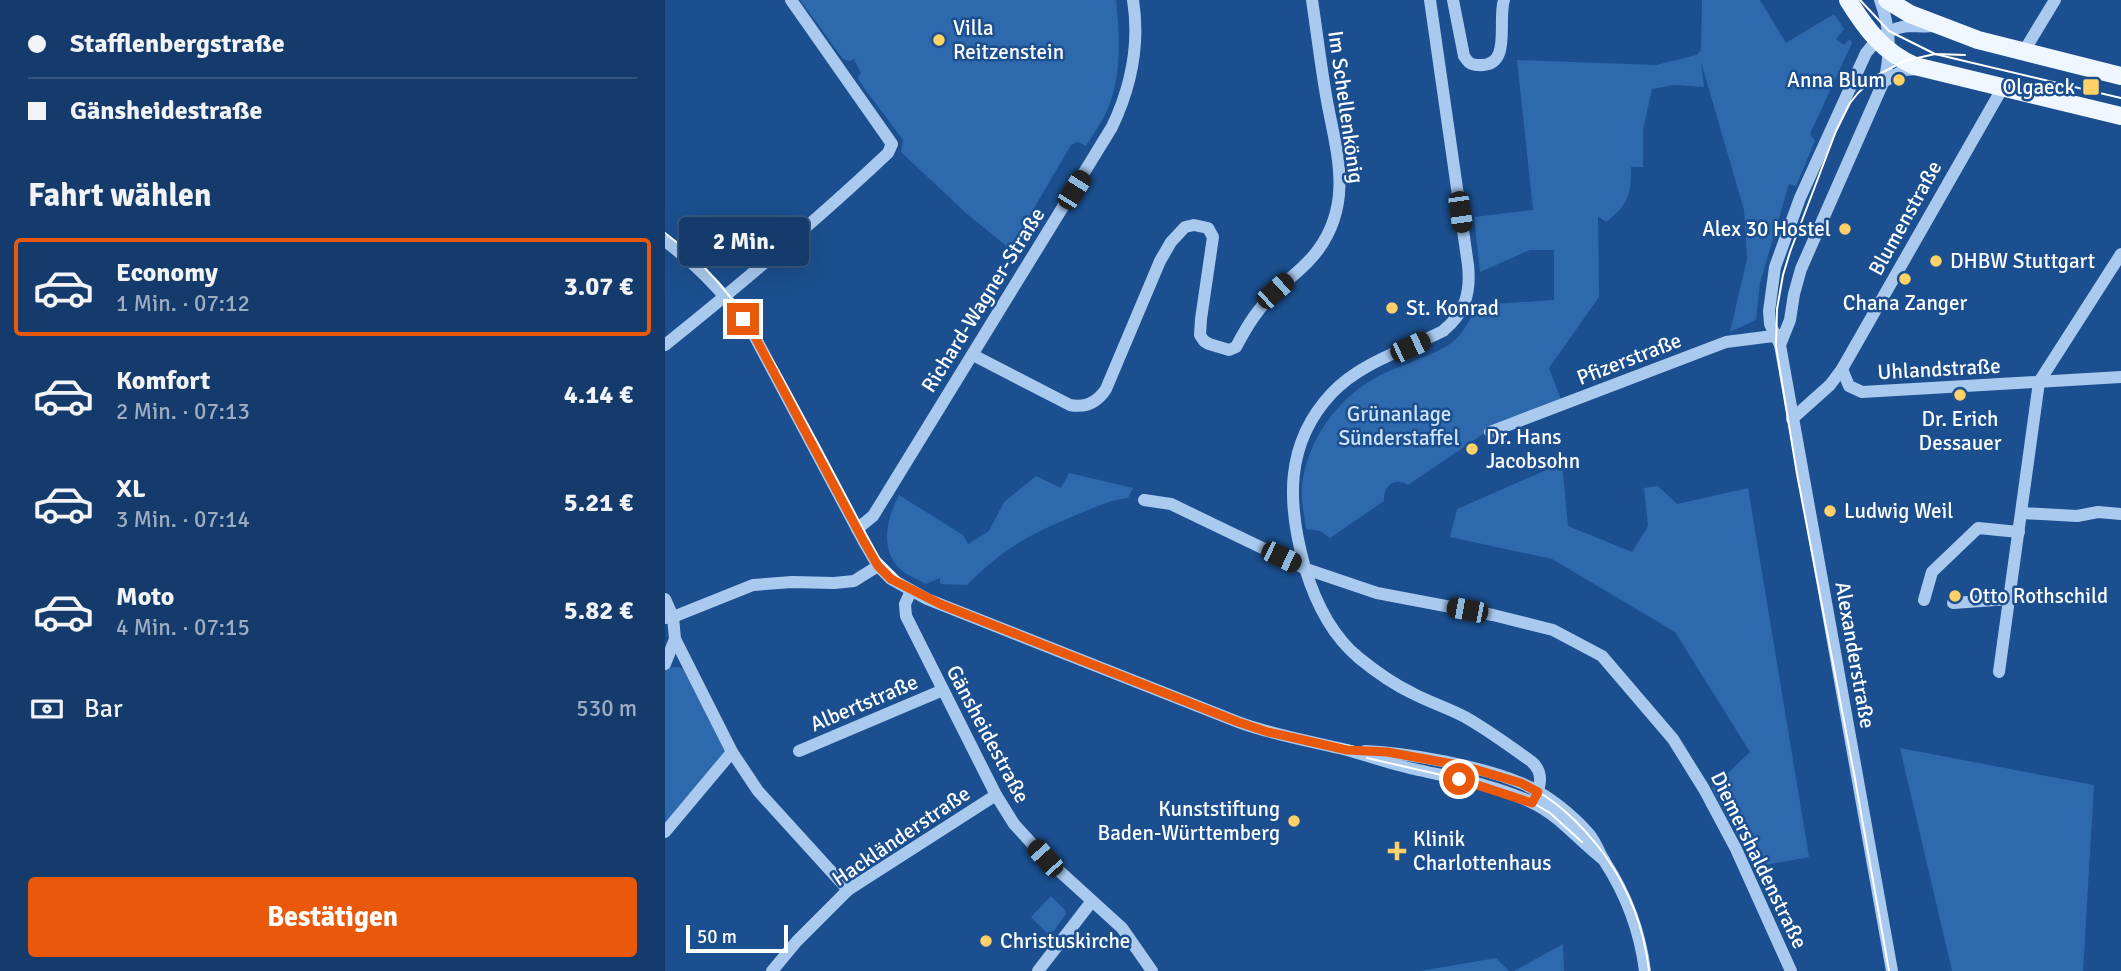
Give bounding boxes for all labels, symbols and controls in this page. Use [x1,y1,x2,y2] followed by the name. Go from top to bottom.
[953,15,1064,65] place label: Villa Reitzenstein
[70,28,285,60] text: Stafflenbergstraße
[1322,29,1370,185] street label: Im Schellenkönig
[931,32,947,48] marker: Villa Reitzenstein
[1787,67,1885,93] place label: Anna Blum
[1891,72,1907,88] marker: Anna Blum
[2003,74,2075,100] place label: Olgaeck
[2081,77,2101,97] marker: Olgaeck
[70,95,262,127] text: Gänsheidestraße
[1863,156,1947,280] street label: Blumenstraße
[1054,167,1095,213] car
[28,176,212,215] text: Fahrt wählen
[1447,190,1474,234] car
[916,203,1050,397] street label: Richard-Wagner-Straße
[1702,216,1831,242] place label: Alex 30 Hostel
[678,218,808,266] callout: 2 Min.
[1837,221,1853,237] marker: Alex 30 Hostel
[713,227,775,256] text: 2 Min.
[1950,248,2095,274] place label: DHBW Stuttgart
[1928,253,1944,269] marker: DHBW Stuttgart
[32,256,95,319] icon: car
[116,257,218,289] text: Economy
[1253,269,1298,313] car
[564,271,633,303] text: 3.07 €
[1897,271,1913,287] marker: Chana Zanger
[116,289,250,318] text: 1 Min. · 07:12
[1843,290,1967,316] place label: Chana Zanger
[1406,295,1499,321] place label: St. Konrad
[1384,300,1400,316] marker: St. Konrad
[727,303,759,335] route end
[1573,327,1685,391] street label: Pfizerstraße
[1387,329,1434,365] car
[1877,353,2001,385] street label: Uhlandstraße
[32,364,95,427] icon: car
[116,365,210,397] text: Komfort
[564,379,633,411] text: 4.14 €
[1952,387,1968,403] marker: Dr. Erich Dessauer
[116,397,250,426] text: 2 Min. · 07:13
[1338,401,1460,451] park label: Grünanlage Sünderstaffel
[1919,406,2002,456] place label: Dr. Erich Dessauer
[1486,424,1580,474] place label: Dr. Hans Jacobsohn
[1464,441,1480,457] marker: Dr. Hans Jacobsohn
[32,472,95,535] icon: car
[116,473,146,505] text: XL
[564,487,633,519] text: 5.21 €
[1844,498,1953,524] place label: Ludwig Weil
[1822,503,1838,519] marker: Ludwig Weil
[116,505,250,534] text: 3 Min. · 07:14
[1258,538,1305,576] car
[32,580,95,643] icon: car
[1829,580,1881,730] street label: Alexanderstraße
[116,581,174,613] text: Moto
[1969,583,2108,609] place label: Otto Rothschild
[1947,588,1963,604] marker: Otto Rothschild
[564,595,633,627] text: 5.82 €
[1445,596,1490,624] car
[116,613,250,642] text: 4 Min. · 07:15
[941,661,1035,807] street label: Gänsheidestraße
[806,669,922,737] street label: Albertstraße
[28,690,66,728] icon: cash
[84,693,122,725] text: Bar
[576,694,637,723] text: 530 m
[1443,763,1475,795] route start
[1705,767,1813,953] street label: Diemershaldenstraße
[827,780,975,892] street label: Hackländerstraße
[1098,796,1280,846] place label: Kunststiftung Baden-Württemberg
[1286,813,1302,829] marker: Kunststiftung Baden-Württemberg
[1413,826,1551,876] place label: Klinik Charlottenhaus
[1024,835,1067,881] car
[1387,841,1407,861] marker: Klinik Charlottenhaus
[28,877,637,957] button: Bestätigen
[686,922,787,954] scale bar
[697,925,737,949] text: 50 m
[1000,928,1130,954] place label: Christuskirche
[978,933,994,949] marker: Christuskirche

